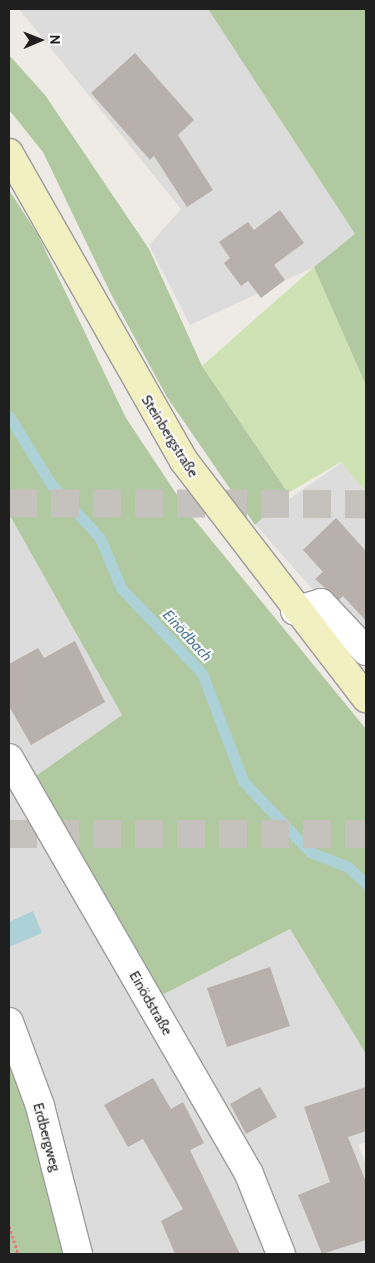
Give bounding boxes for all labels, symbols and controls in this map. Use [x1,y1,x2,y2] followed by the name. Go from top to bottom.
[15,15,65,65] north arrow
[46,35,64,45] text: N
[138,392,202,480] street label: Steinbergstraße
[159,606,215,666] water label: Einödbach
[126,968,176,1038] street label: Einödstraße
[30,1101,64,1173] street label: Erdbergweg

